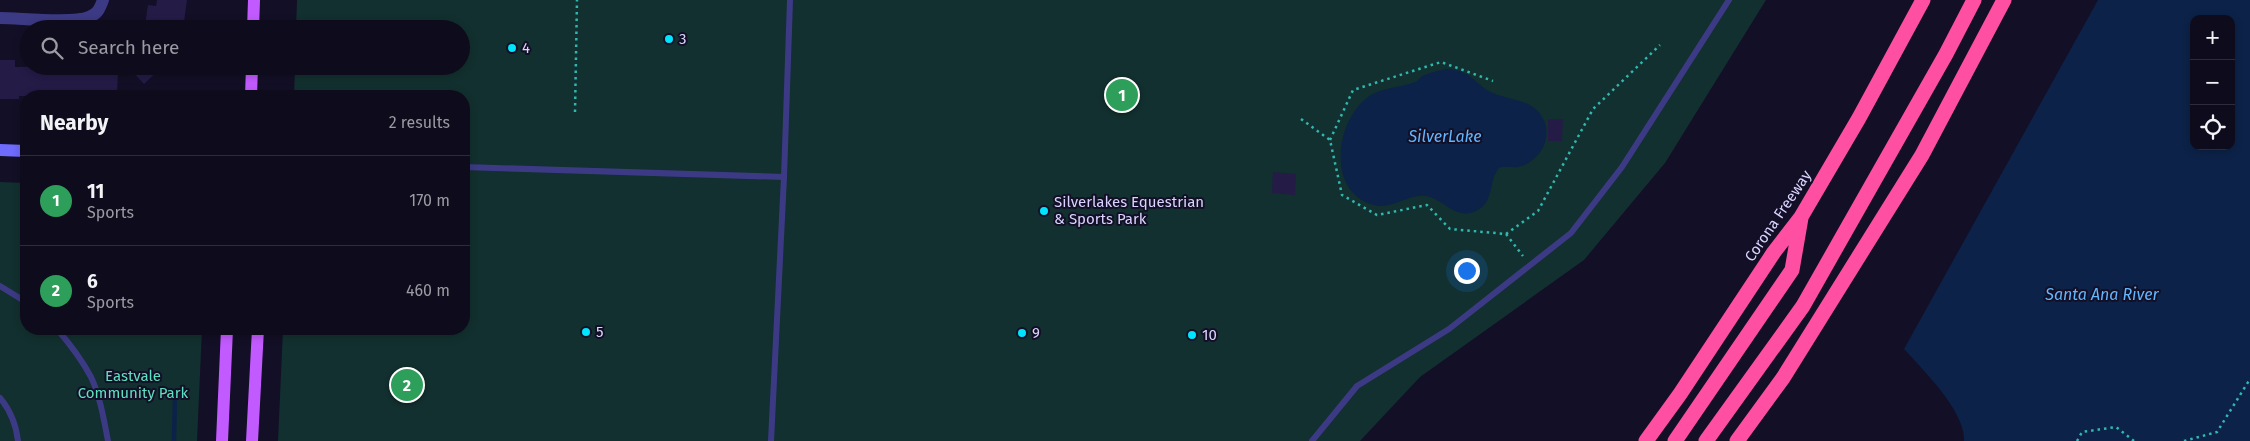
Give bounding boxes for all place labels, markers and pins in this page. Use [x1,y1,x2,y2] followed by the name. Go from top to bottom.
[679,30,687,48] place label: 3
[663,33,675,45] marker: 3
[522,39,530,57] place label: 4
[506,42,518,54] marker: 4
[1106,76,1138,114] pin: 1
[1054,193,1204,228] place label: Silverlakes Equestrian & Sports Park
[1038,205,1050,217] marker: Silverlakes Equestrian & Sports Park
[596,323,604,341] place label: 5
[1032,324,1040,342] place label: 9
[580,326,592,338] marker: 5
[1202,326,1217,344] place label: 10
[1016,327,1028,339] marker: 9
[1186,329,1198,341] marker: 10
[391,366,423,404] pin: 2

